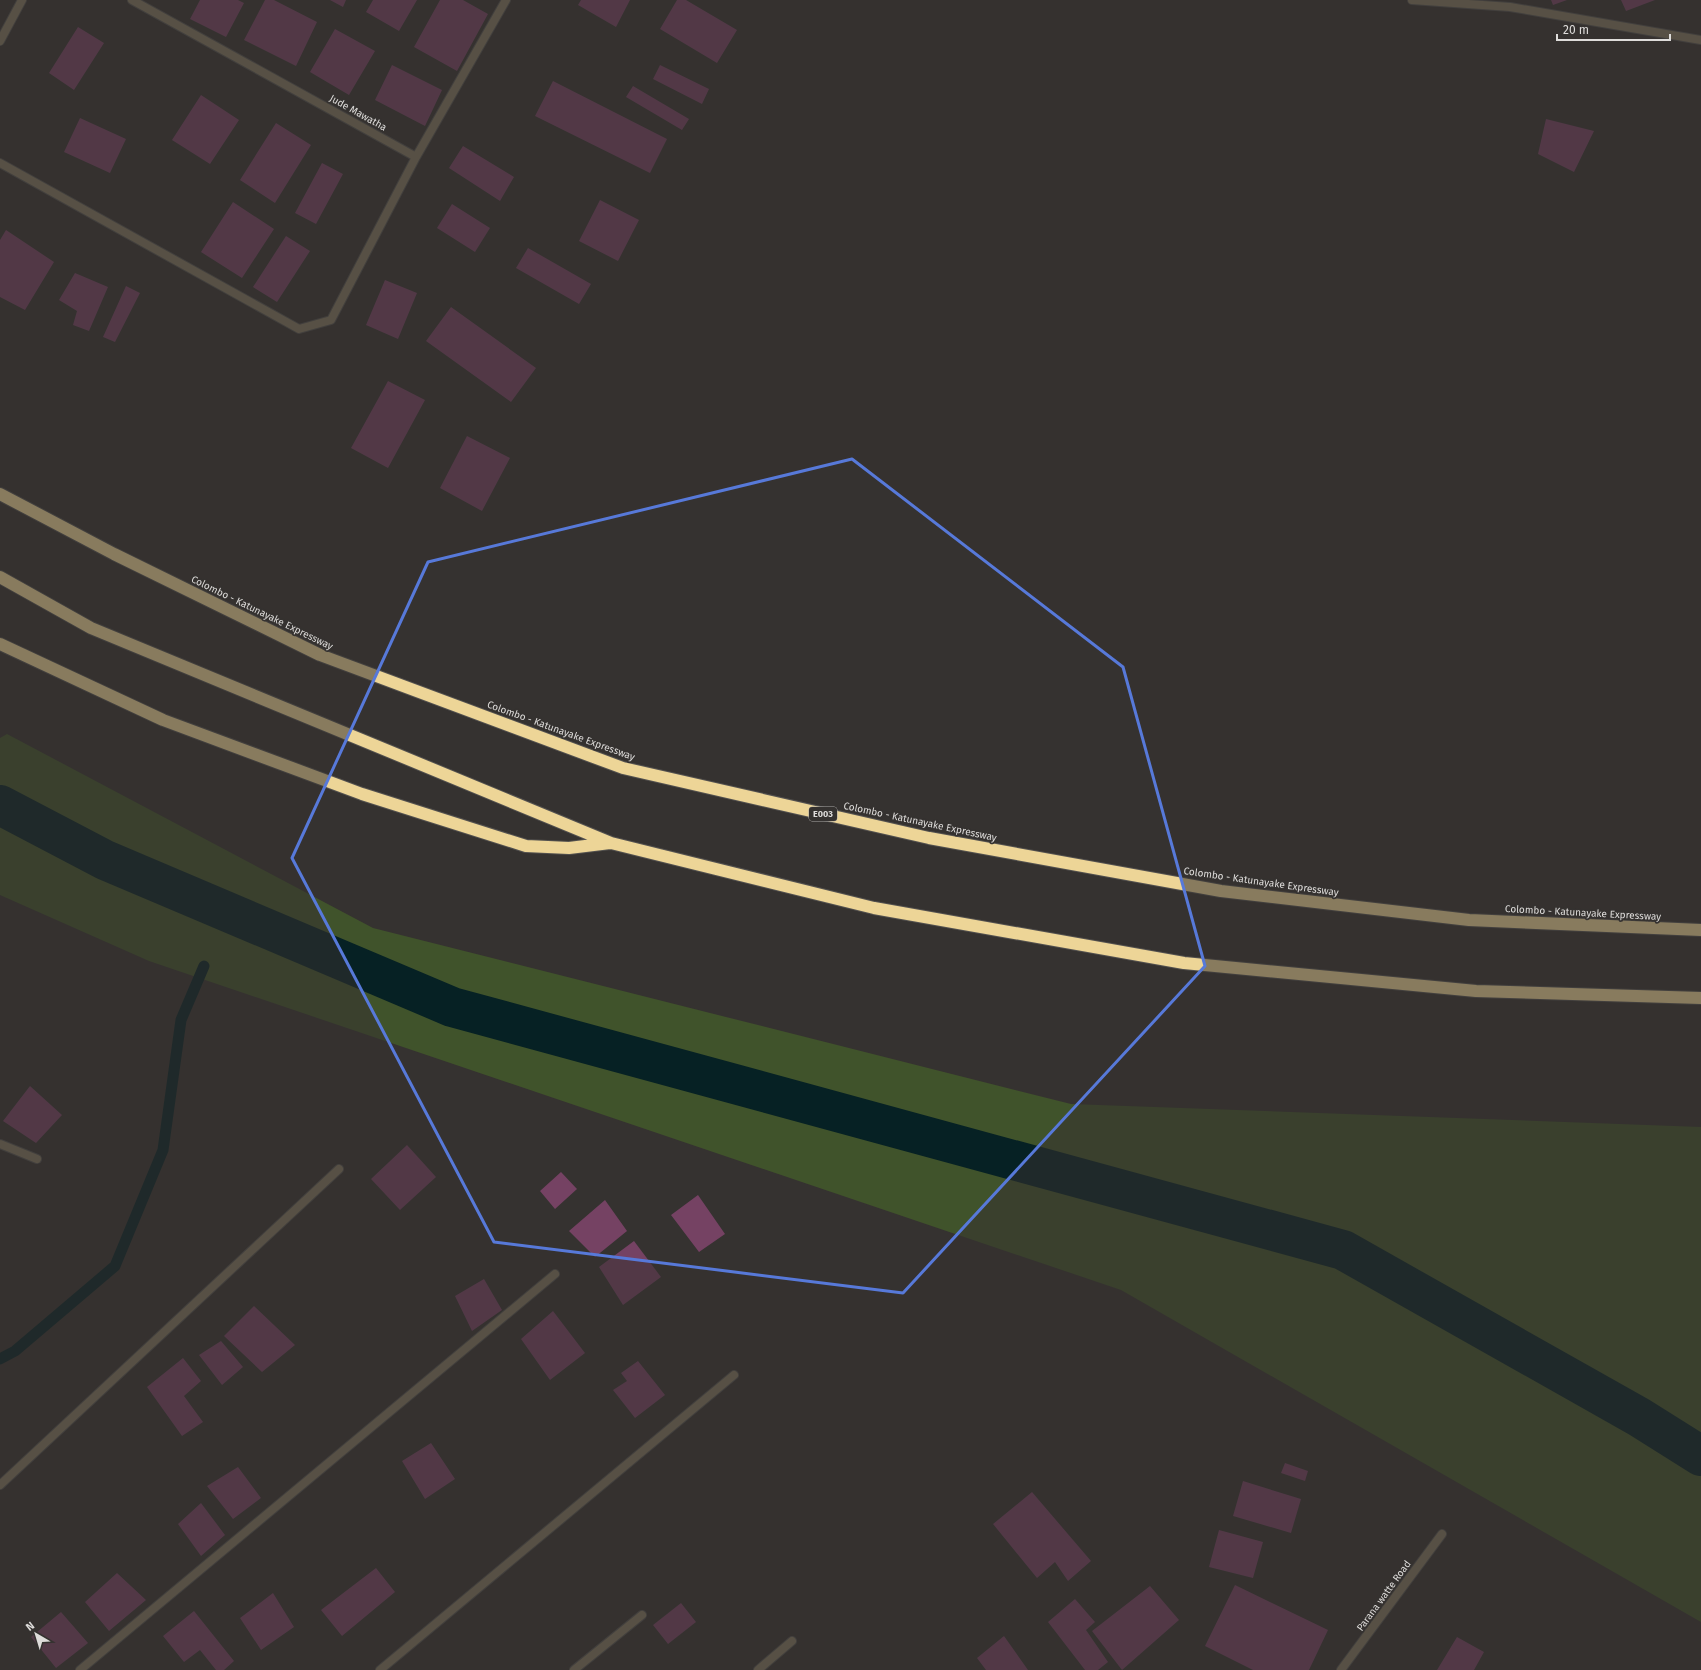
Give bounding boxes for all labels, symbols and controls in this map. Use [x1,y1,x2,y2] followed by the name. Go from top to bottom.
[1557,16,1670,42] scale bar
[1563,23,1589,37] text: 20 m
[327,92,389,134] street label: Jude Mawatha
[189,573,335,653] street label: Colombo - Katunayake Expressway
[485,699,637,763] street label: Colombo - Katunayake Expressway
[842,800,998,844] street label: Colombo - Katunayake Expressway
[809,807,837,821] road number: E003
[1183,865,1339,899] street label: Colombo - Katunayake Expressway
[1505,903,1661,923] street label: Colombo - Katunayake Expressway
[1354,1558,1414,1634] street label: Parana watte Road
[16,1614,56,1654] north arrow
[23,1619,37,1634] text: N

